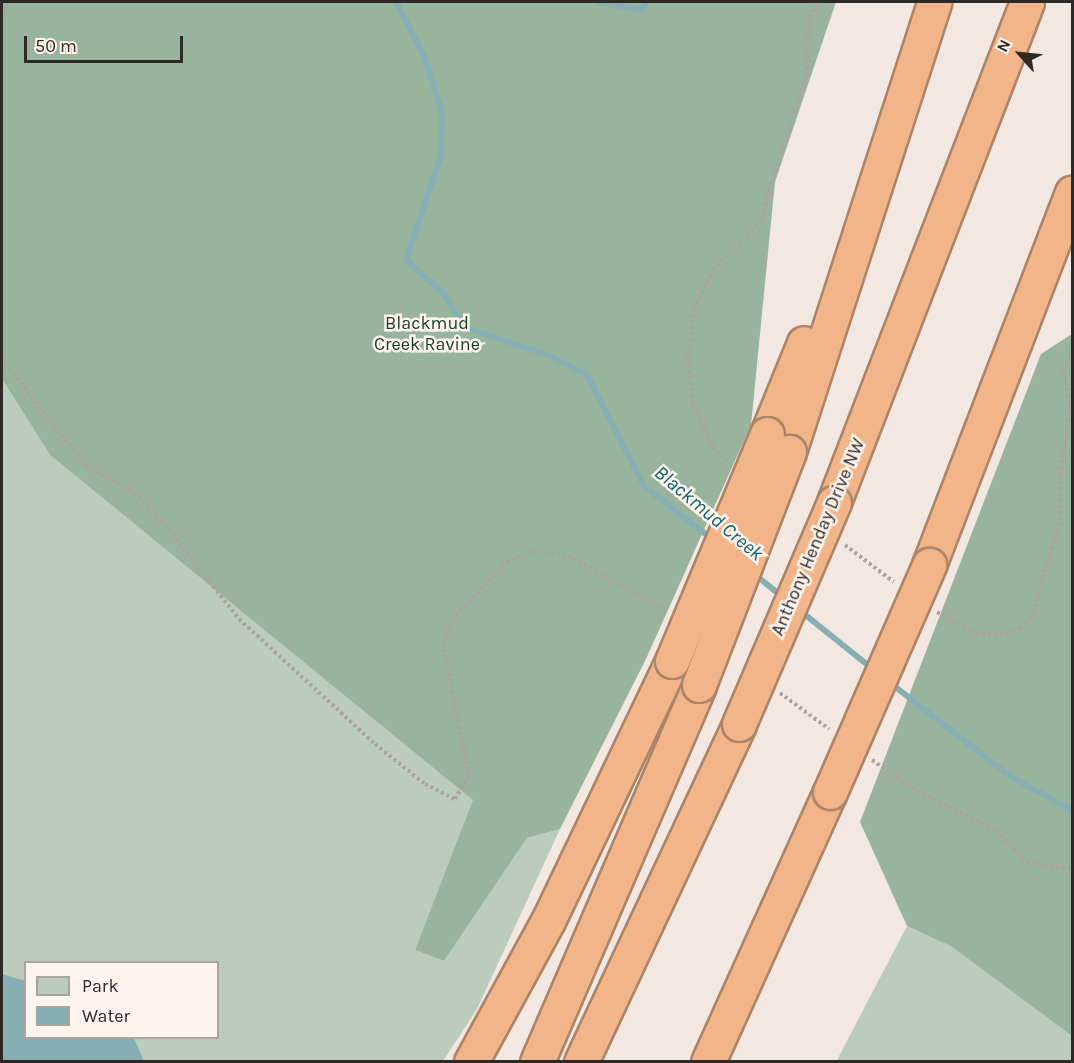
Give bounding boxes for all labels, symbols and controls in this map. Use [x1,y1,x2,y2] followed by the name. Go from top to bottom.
[27,24,186,62] scale bar
[990,24,1050,84] north arrow
[35,35,77,57] text: 50 m
[992,36,1015,55] text: N
[374,313,480,356] park label: Blackmud Creek Ravine
[767,435,869,639] street label: Anthony Henday Drive NW
[650,460,768,566] water label: Blackmud Creek
[24,961,219,1039] legend
[82,975,119,997] text: Park
[82,1005,130,1027] text: Water

